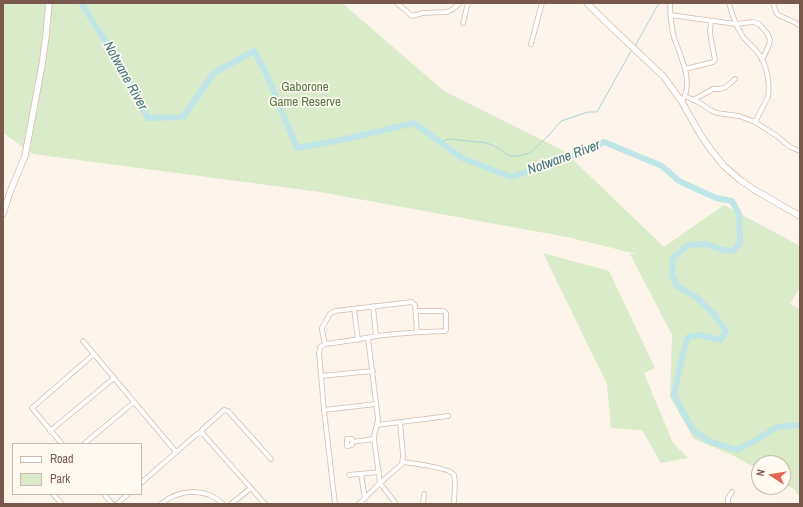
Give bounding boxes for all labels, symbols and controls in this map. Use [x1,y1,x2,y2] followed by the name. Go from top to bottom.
[99,39,151,113] water label: Notwane River
[269,80,341,111] park label: Gaborone Game Reserve
[525,137,603,179] water label: Notwane River
[12,443,142,495] legend
[50,451,74,467] text: Road
[751,455,791,495] north arrow
[753,468,768,477] text: N
[50,471,70,487] text: Park

